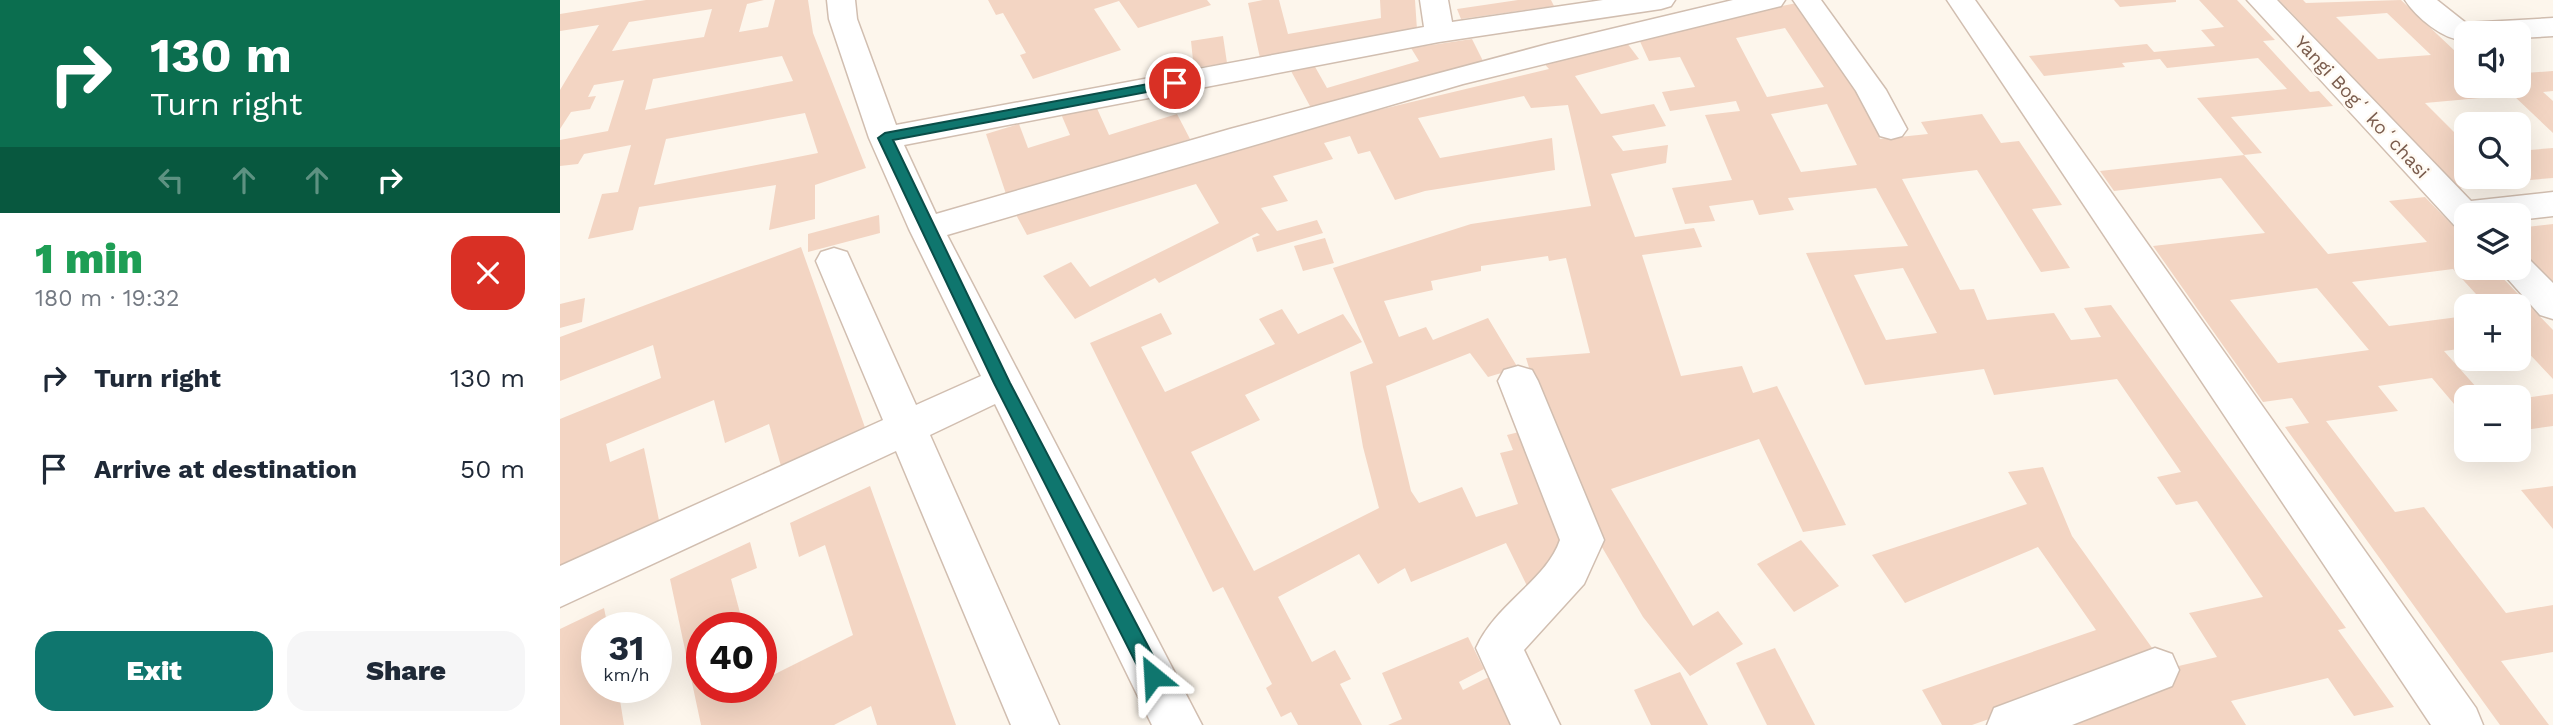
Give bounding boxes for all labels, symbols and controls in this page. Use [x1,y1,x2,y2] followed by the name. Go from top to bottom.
[2454,21,2531,462] map controls
[2454,21,2531,98] button: sound
[150,26,292,84] text: 130 m
[35,28,126,119] icon: right
[2290,31,2434,183] street label: Yangi Bogʻ koʻchasi
[1145,53,1205,113] pin
[1156,64,1194,102] icon: arrive
[150,85,302,123] text: Turn right
[2454,112,2531,189] button: search
[152,161,190,199] icon: left
[225,161,263,199] icon: ahead
[298,161,336,199] icon: ahead
[371,161,409,199] icon: right
[2454,203,2531,280] button: layers
[35,234,143,283] text: 1 min
[451,236,525,310] button: close
[35,285,179,312] text: 180 m · 19:32
[2454,294,2531,371] button: +
[35,359,73,397] icon: right
[94,363,221,393] text: Turn right
[450,363,525,393] text: 130 m
[2454,385,2531,462] button: −
[35,450,73,488] icon: arrive
[94,454,357,484] text: Arrive at destination
[460,454,525,484] text: 50 m
[686,612,777,703] speed limit sign: 40
[609,627,644,669] text: 31
[35,631,273,711] button: Exit
[287,631,525,711] button: Share
[1116,639,1190,713] position arrow
[603,664,650,685] text: km/h

